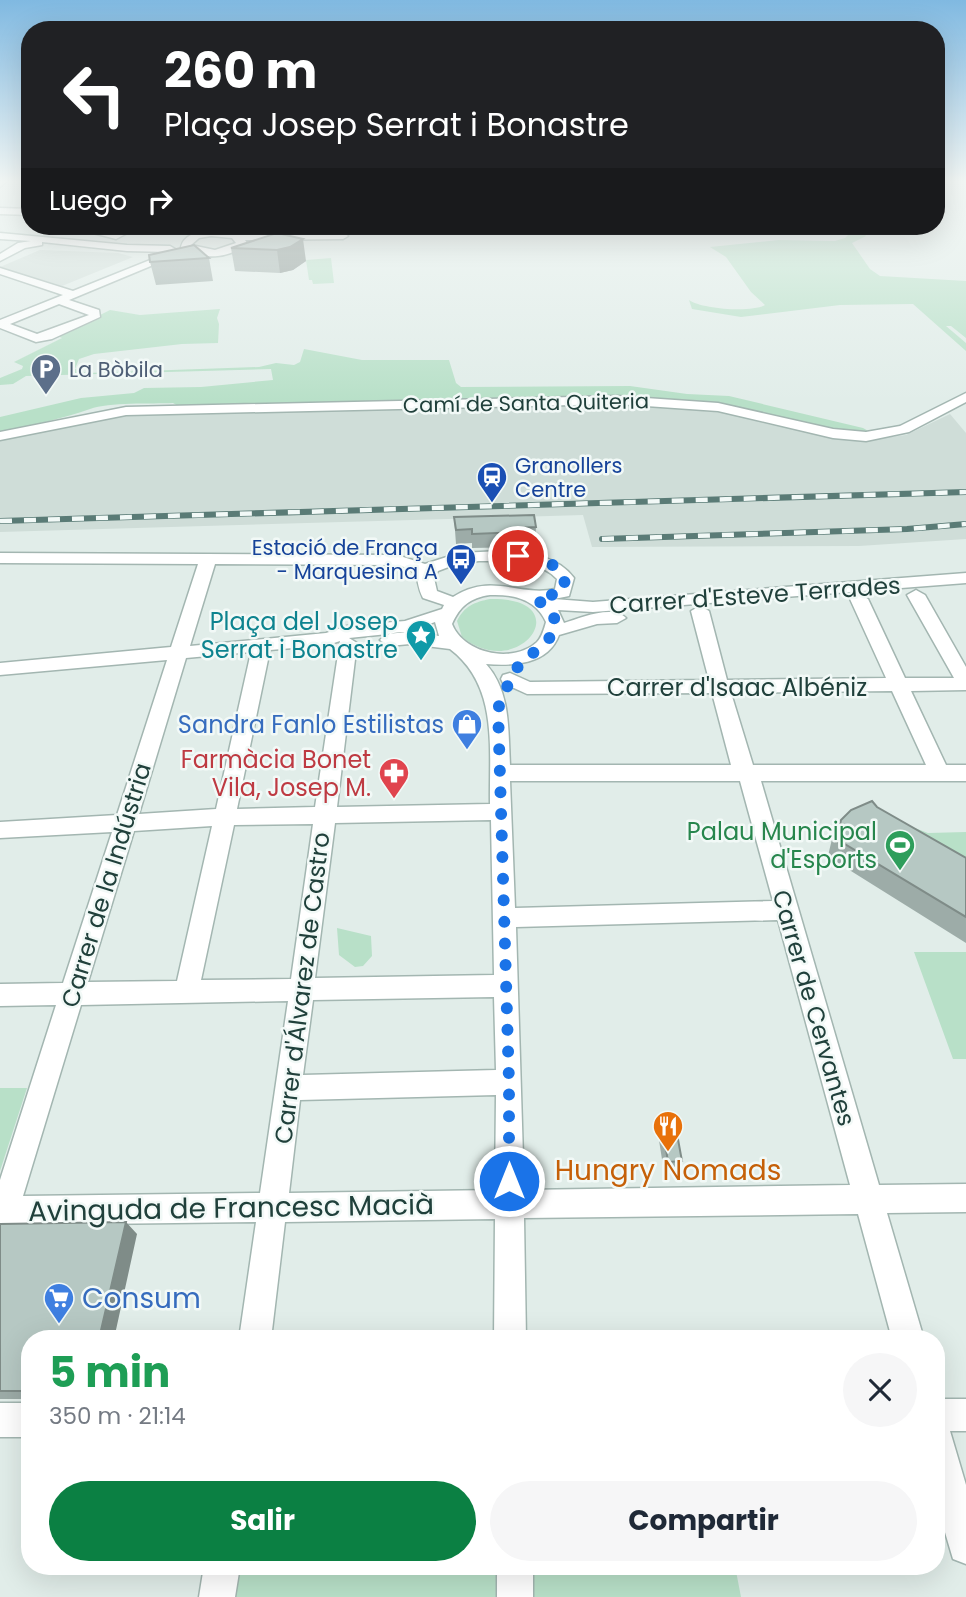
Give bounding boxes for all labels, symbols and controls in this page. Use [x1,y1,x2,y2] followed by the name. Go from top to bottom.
[164,37,317,105] text: 260 m
[49,49,140,140] icon: left
[164,102,629,147] text: Plaça Josep Serrat i Bonastre
[141,182,179,220] icon: right
[49,183,127,219] text: Luego
[29,352,63,396] parking icon: La Bòbila
[69,355,163,384] place label: La Bòbila
[403,386,649,420] street label: Camí de Santa Quiteria
[515,451,622,504] place label: Granollers Centre
[475,460,509,504] station icon: Granollers Centre
[488,526,548,586] pin
[252,533,438,586] place label: Estació de França - Marquesina A
[499,537,537,575] icon: arrive
[444,542,478,586] bus stop icon: Estació de França - Marquesina A
[608,568,902,622] street label: Carrer d'Esteve Terrades
[201,605,398,666] place label: Plaça del Josep Serrat i Bonastre
[404,618,438,662] place icon: Plaça del Josep Serrat i Bonastre
[607,671,867,704] street label: Carrer d'Isaac Albéniz
[450,707,484,751] shop icon: Sandra Fanlo Estilistas
[178,708,444,741] place label: Sandra Fanlo Estilistas
[181,743,371,804] place label: Farmàcia Bonet Vila, Josep M.
[377,756,411,800] pharmacy icon: Farmàcia Bonet Vila, Josep M.
[53,759,159,1011] street label: Carrer de la Indústria
[687,815,877,876] place label: Palau Municipal d'Esports
[883,828,917,872] sports icon: Palau Municipal d'Esports
[267,830,337,1146] street label: Carrer d'Álvarez de Castro
[765,886,863,1130] street label: Carrer de Cervantes
[651,1109,685,1153] restaurant icon: Hungry Nomads
[472,1144,546,1218] position arrow
[555,1151,781,1190] place label: Hungry Nomads
[28,1185,434,1231] street label: Avinguda de Francesc Macià
[82,1279,201,1318] place label: Consum
[42,1281,76,1325] supermarket icon: Consum
[49,1343,170,1402] text: 5 min
[843,1353,917,1427] button: close
[49,1400,186,1432] text: 350 m · 21:14
[49,1481,476,1561] button: Salir
[490,1481,917,1561] button: Compartir

